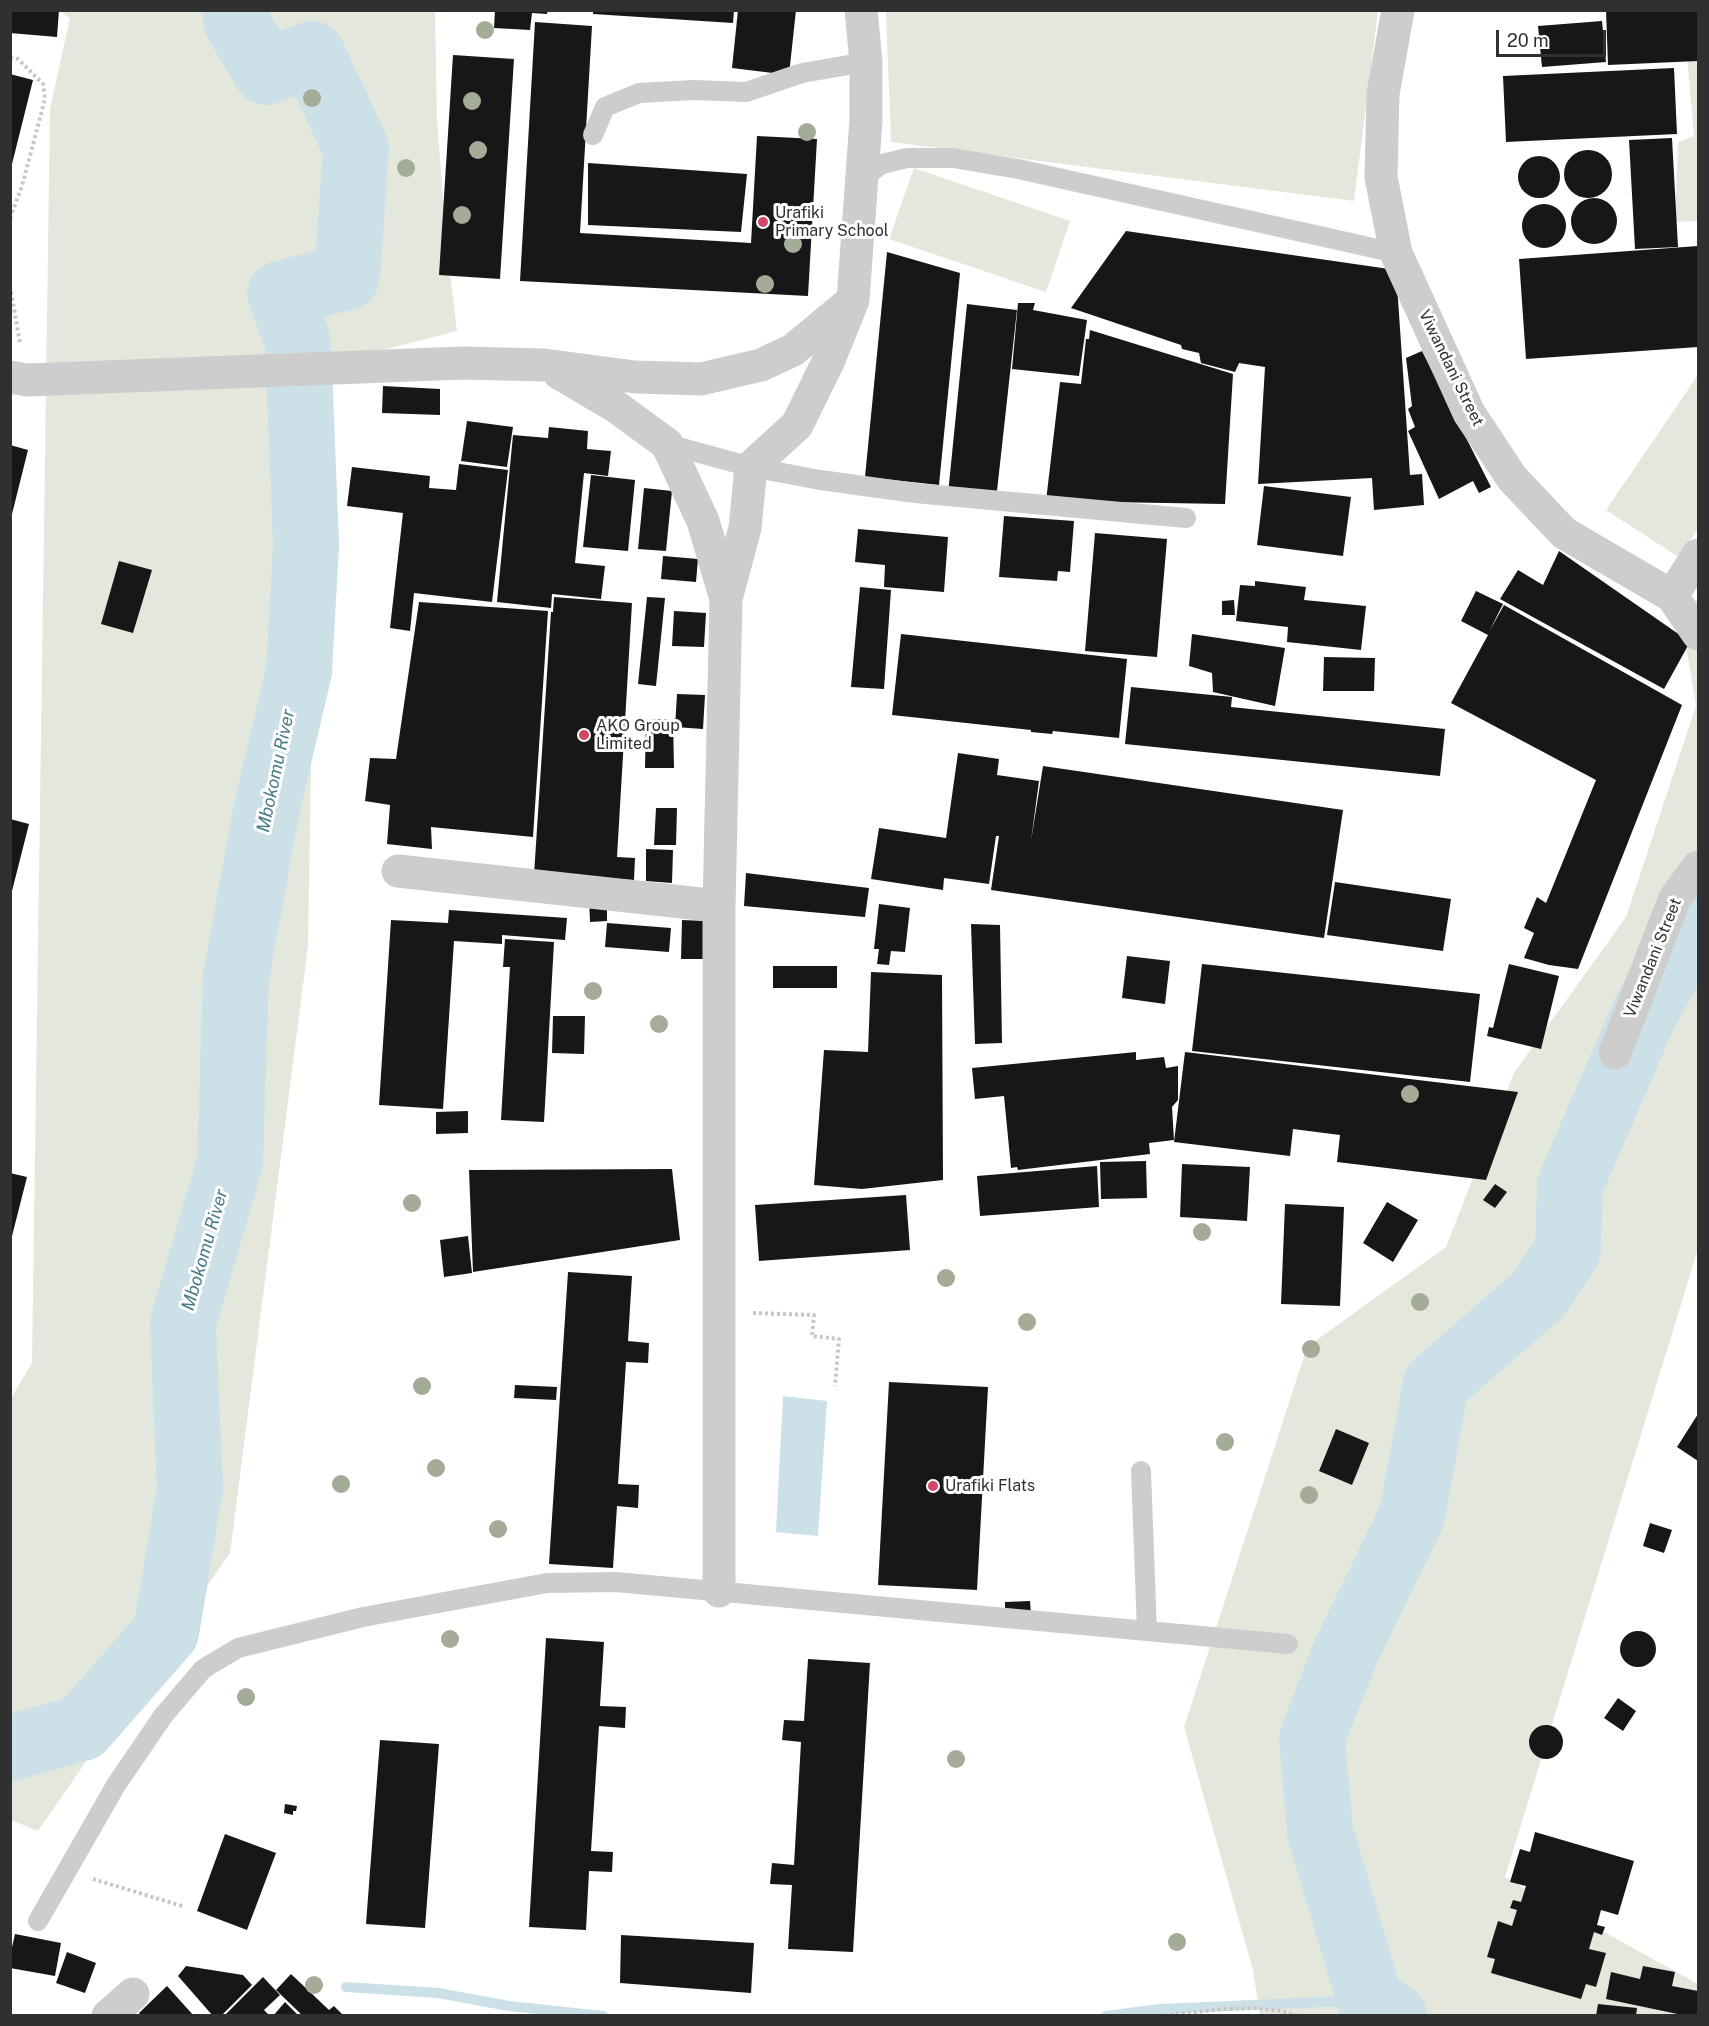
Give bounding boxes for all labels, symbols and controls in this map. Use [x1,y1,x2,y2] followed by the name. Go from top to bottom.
[1499,18,1608,56] scale bar
[1507,30,1549,51] text: 20 m
[775,203,889,241] place label: Urafiki Primary School
[756,215,770,229] marker: Urafiki Primary School
[1414,307,1488,429] street label: Viwandani Street
[252,708,300,834] water label: Mbokomu River
[596,716,680,754] place label: AKO Group Limited
[577,728,591,742] marker: AKO Group Limited
[1620,895,1686,1021] street label: Viwandani Street
[177,1187,233,1313] water label: Mbokomu River
[945,1476,1035,1496] place label: Urafiki Flats
[926,1479,940,1493] marker: Urafiki Flats

